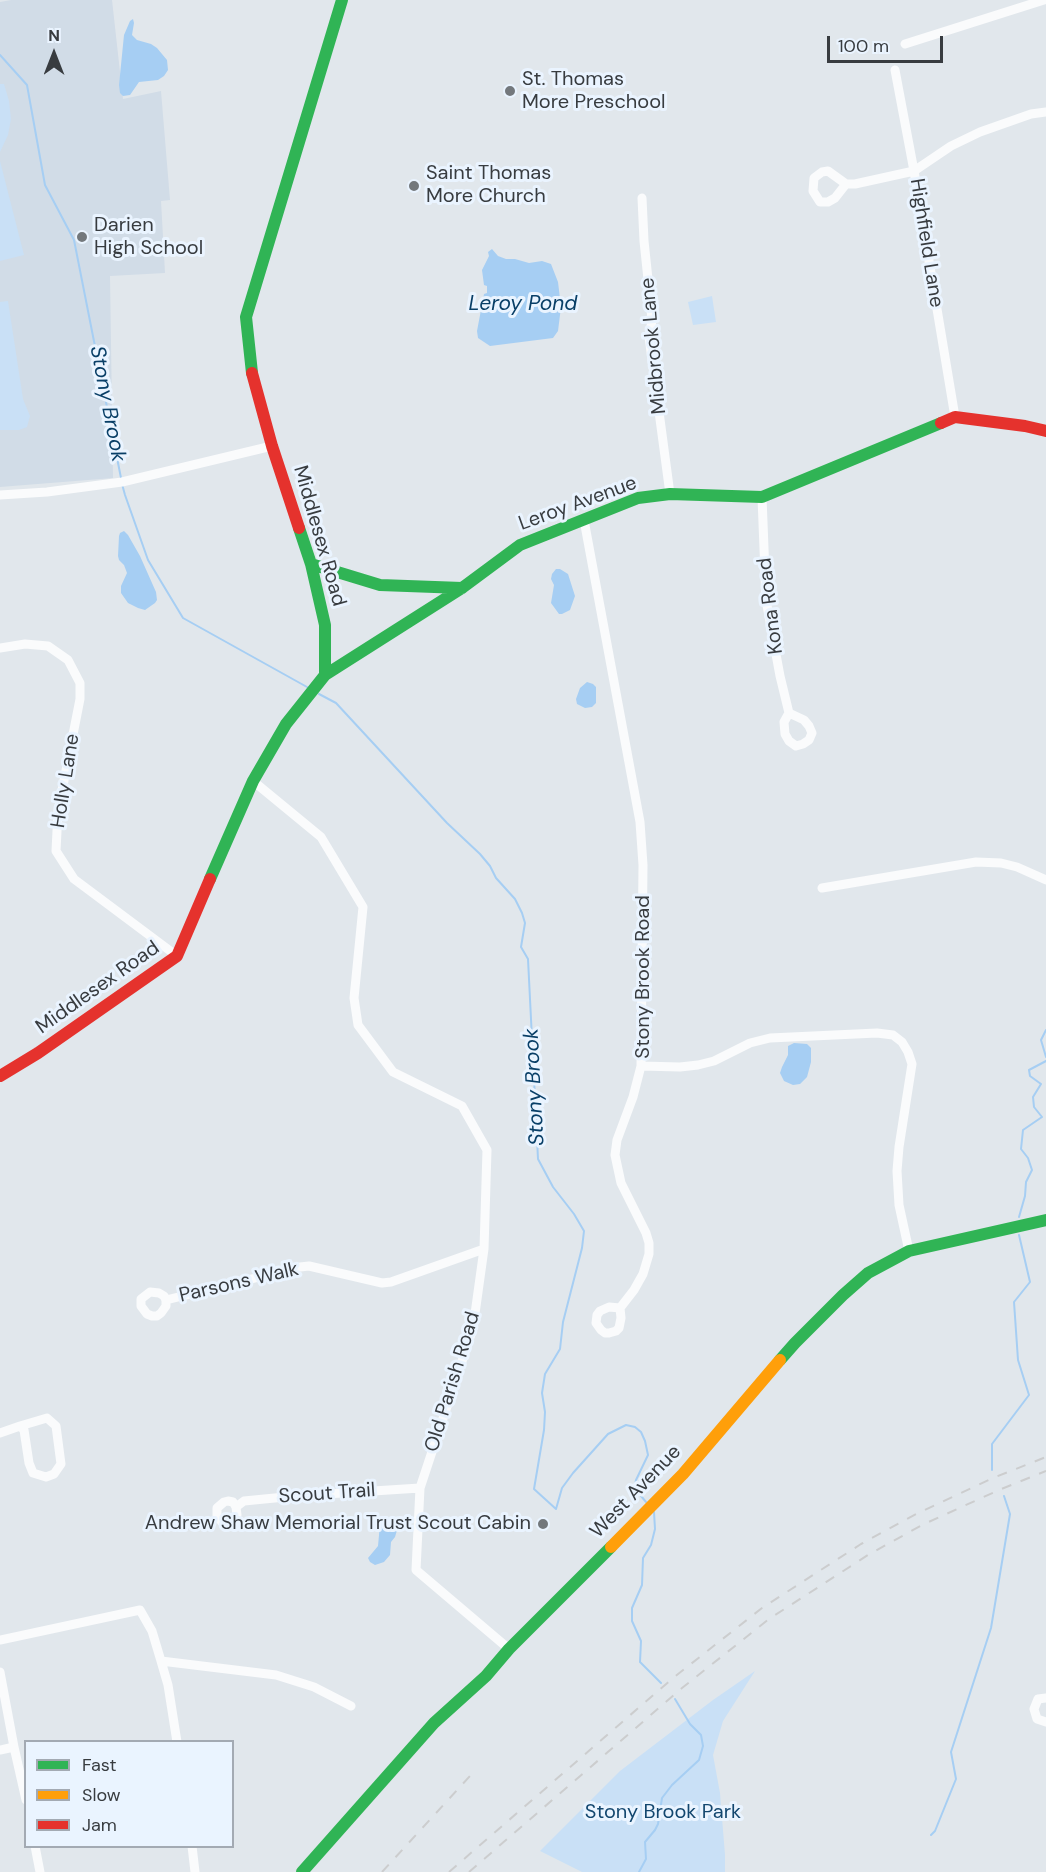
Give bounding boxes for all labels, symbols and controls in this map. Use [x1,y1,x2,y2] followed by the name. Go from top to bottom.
[24,24,84,84] north arrow
[830,24,946,62] scale bar
[48,25,60,46] text: N
[838,34,889,58] text: 100 m
[522,68,666,115] place label: St. Thomas More Preschool
[503,84,517,98] marker: St. Thomas More Preschool
[426,162,551,209] place label: Saint Thomas More Church
[904,177,948,309] street label: Highfield Lane
[407,179,421,193] marker: Saint Thomas More Church
[94,214,203,261] place label: Darien High School
[75,230,89,244] marker: Darien High School
[636,277,672,415] street label: Midbrook Lane
[469,291,577,317] water label: Leroy Pond
[83,344,131,464] water label: Stony Brook
[287,463,351,609] street label: Middlesex Road
[516,472,640,536] street label: Leroy Avenue
[753,556,789,656] street label: Kona Road
[47,732,85,830] street label: Holly Lane
[632,895,656,1059] street label: Stony Brook Road
[32,937,164,1039] street label: Middlesex Road
[519,1028,551,1146] water label: Stony Brook
[177,1258,301,1308] street label: Parsons Walk
[420,1309,486,1455] street label: Old Parish Road
[586,1440,686,1544] street label: West Avenue
[278,1479,376,1509] street label: Scout Trail
[145,1512,531,1536] place label: Andrew Shaw Memorial Trust Scout Cabin
[536,1517,550,1531] marker: Andrew Shaw Memorial Trust Scout Cabin
[24,1740,234,1848] legend
[82,1753,117,1777] text: Fast
[82,1783,121,1807] text: Slow
[585,1801,741,1825] park label: Stony Brook Park
[82,1813,117,1837] text: Jam

